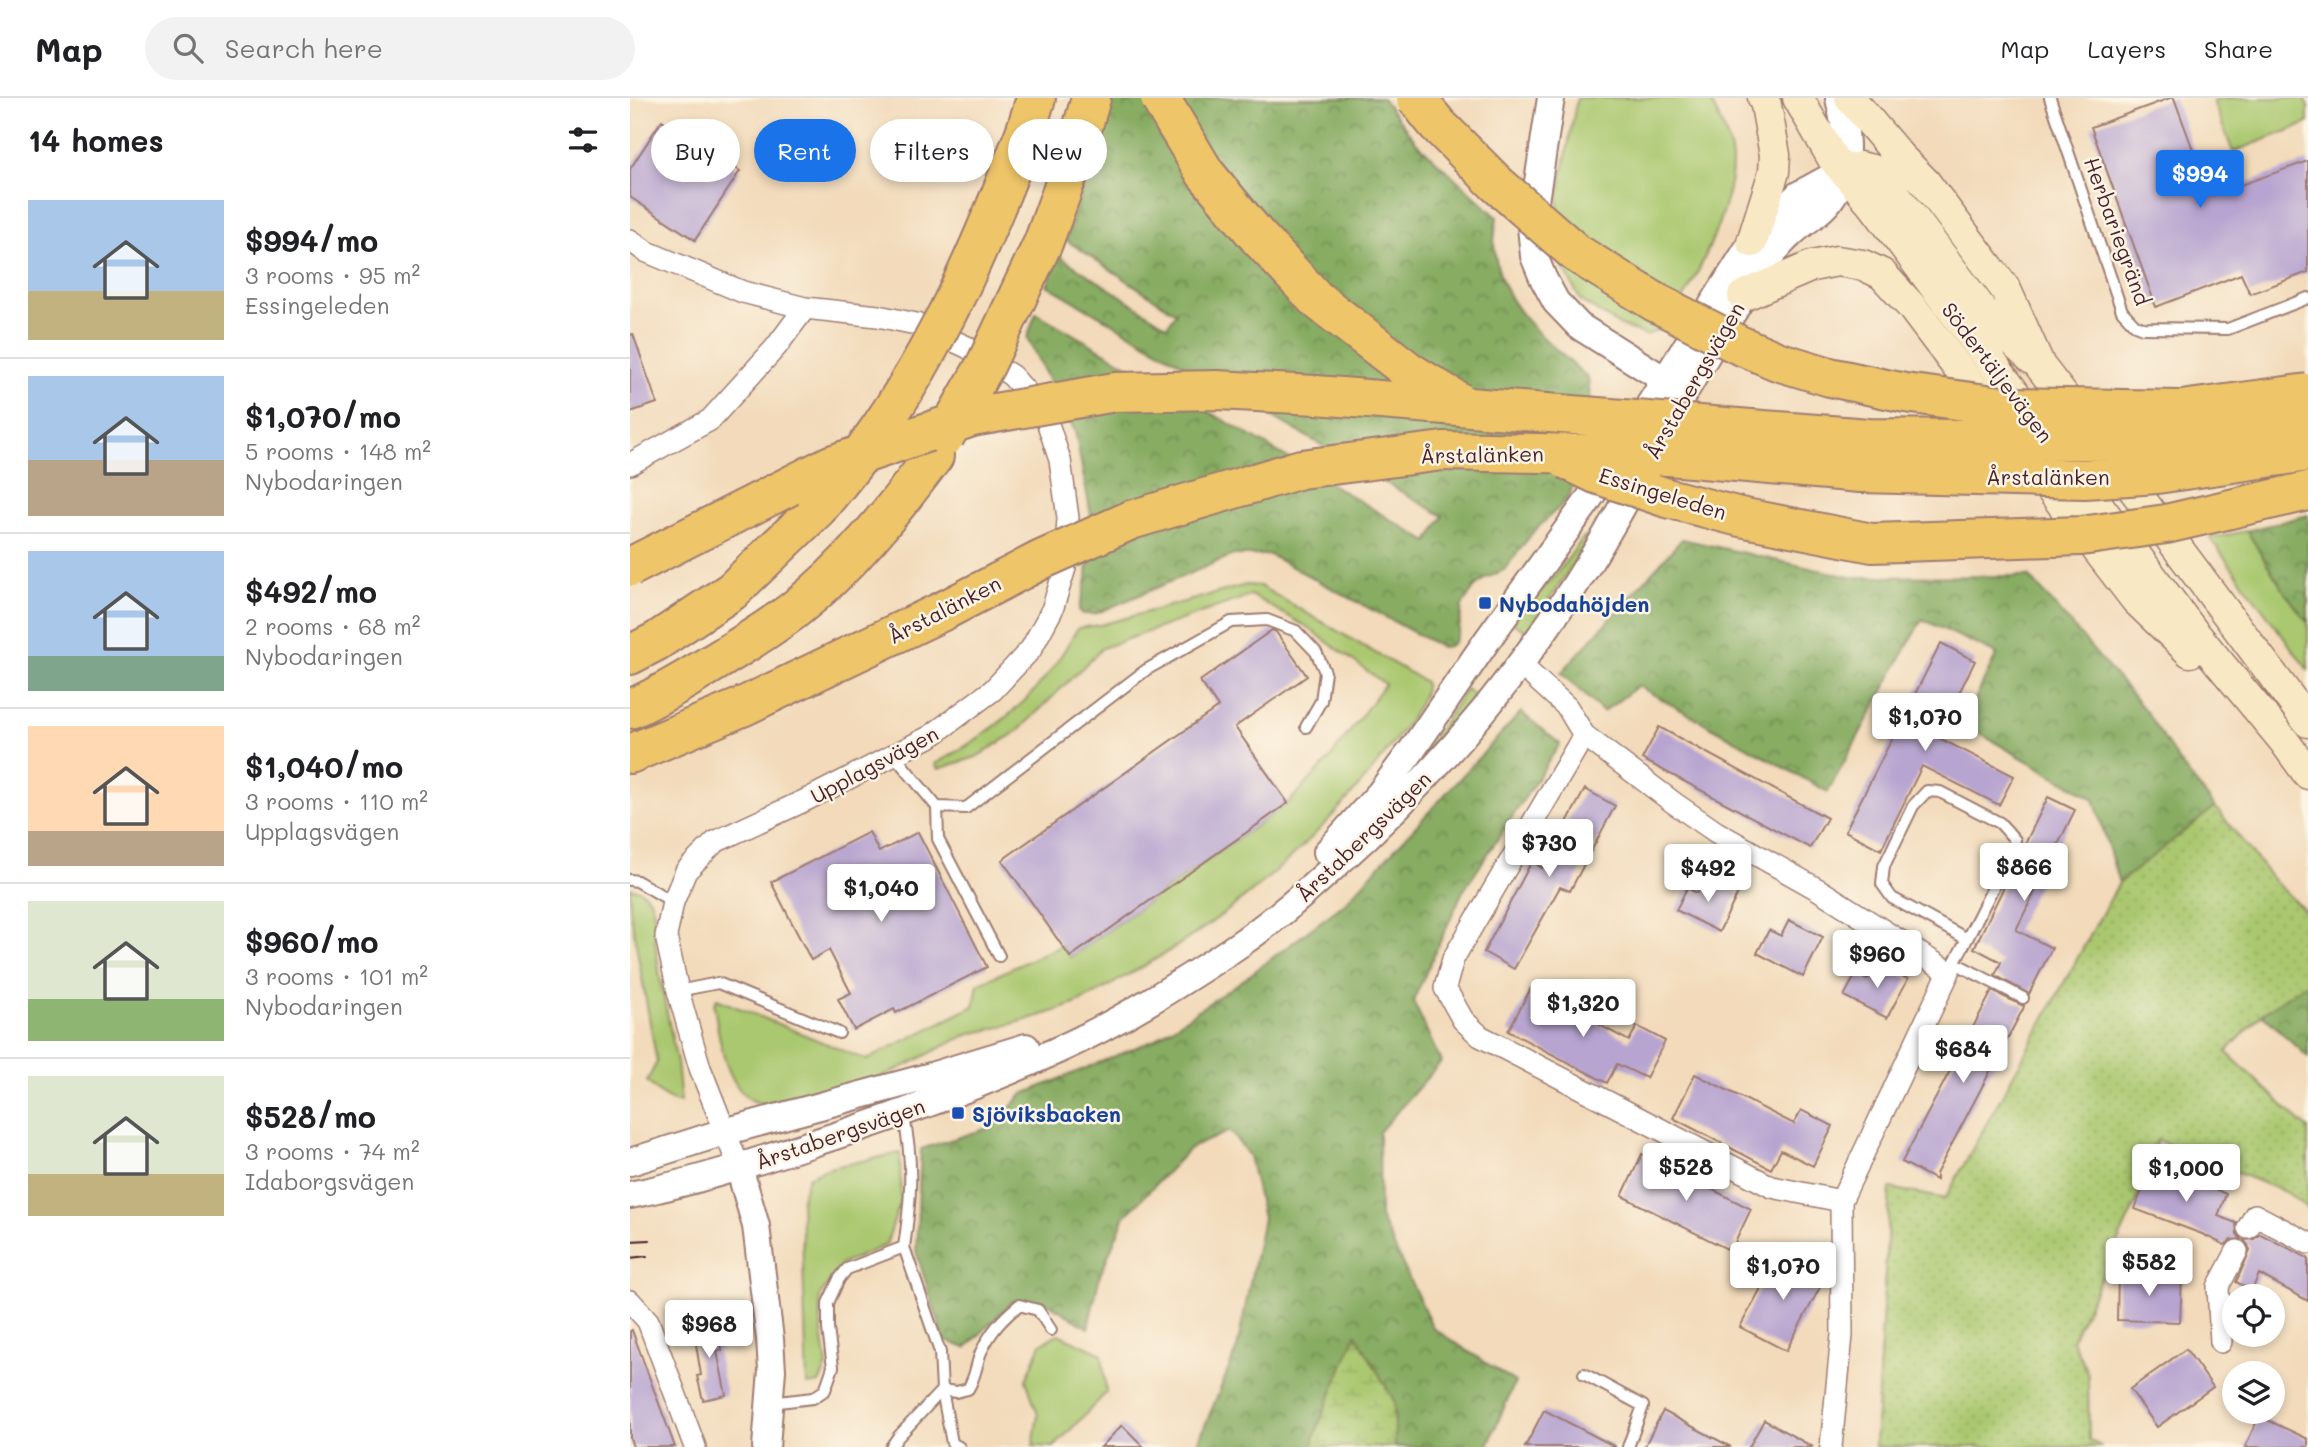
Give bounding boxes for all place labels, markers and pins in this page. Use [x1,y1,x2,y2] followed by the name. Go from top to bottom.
[2159,150,2241,210] pin: $994
[1499,590,1649,618] place label: Nybodahöjden
[1477,595,1493,611] marker: Nybodahöjden
[1868,694,1982,753] pin: $1,070
[1508,820,1590,879] pin: $730
[1667,844,1749,904] pin: $492
[1983,844,2065,903] pin: $866
[824,864,938,924] pin: $1,040
[1836,930,1918,990] pin: $960
[1526,979,1640,1039] pin: $1,320
[1922,1026,2004,1085] pin: $684
[972,1100,1121,1127] place label: Sjöviksbacken
[950,1105,966,1121] marker: Sjöviksbacken
[1645,1144,1727,1203] pin: $528
[2129,1144,2243,1204] pin: $1,000
[2108,1238,2190,1298] pin: $582
[1726,1242,1840,1302] pin: $1,070
[668,1300,750,1360] pin: $968

